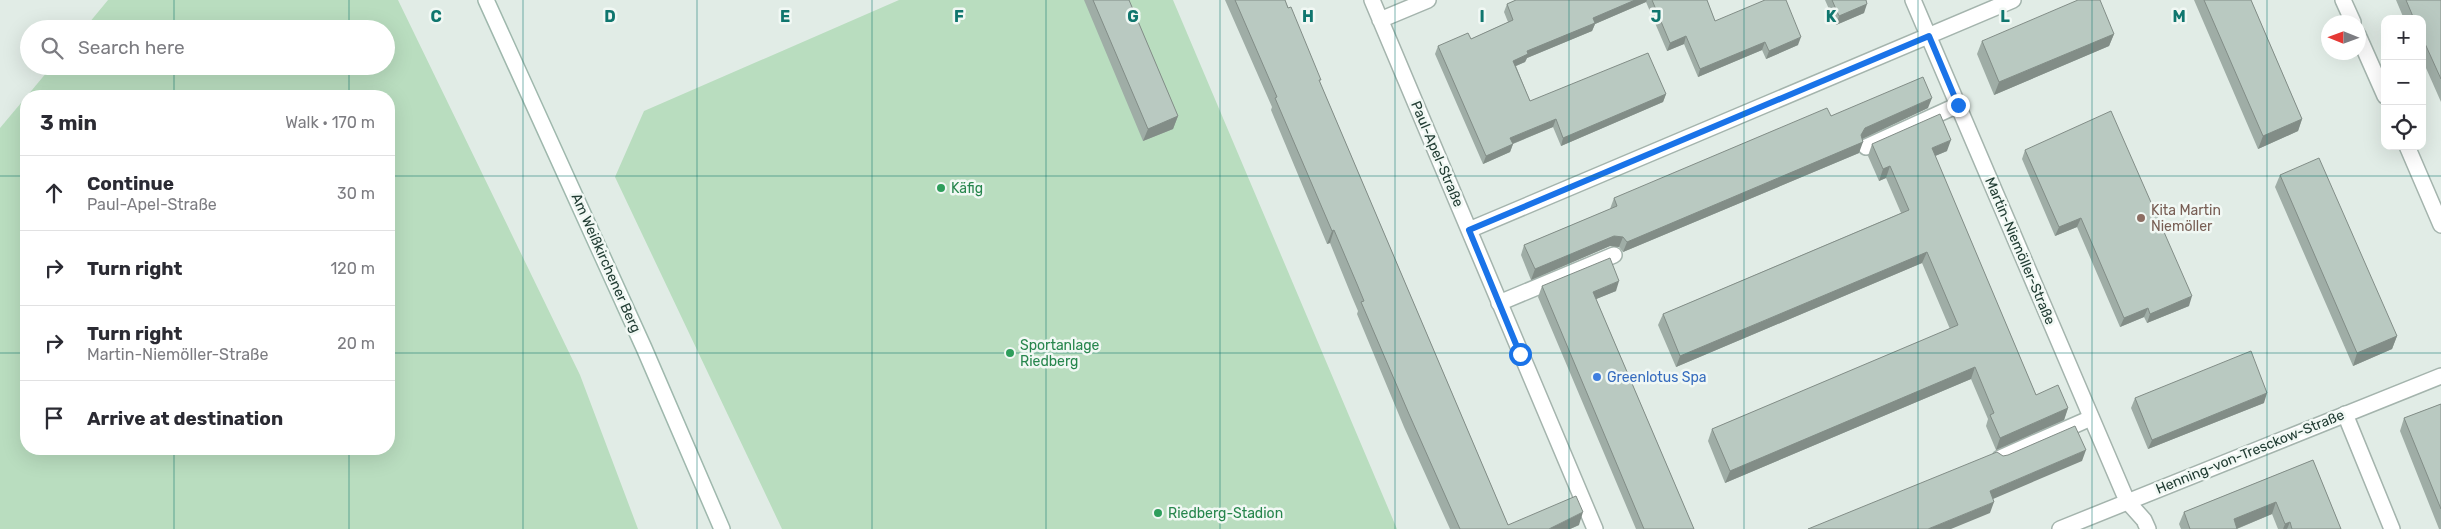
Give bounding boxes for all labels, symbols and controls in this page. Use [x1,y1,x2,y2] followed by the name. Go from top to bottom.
[430,7,442,26] text: C
[604,7,616,26] text: D
[780,7,790,26] text: E
[954,7,964,26] text: F
[1127,7,1139,26] text: G
[1302,7,1314,26] text: H
[1479,7,1485,26] text: I
[1651,7,1661,26] text: J
[1826,7,1837,26] text: K
[2000,7,2010,26] text: L
[2172,7,2186,26] text: M
[2321,15,2366,60] north arrow
[2381,15,2426,150] map controls
[2381,15,2426,60] button: +
[20,20,395,75] search box
[38,34,66,62] icon: search
[78,36,185,59] text: Search here
[2381,60,2426,105] button: −
[1947,94,1970,117] route end
[1407,98,1467,210] street label: Paul-Apel-Straße
[2381,105,2426,150] button: locate
[40,110,97,135] text: 3 min
[285,113,375,132] text: Walk · 170 m
[87,172,174,195] text: Continue
[1981,175,2059,328] street label: Martin-Niemöller-Straße
[40,179,68,207] icon: ahead
[951,180,983,197] place label: Käfig
[935,182,947,194] marker: Käfig
[337,184,375,203] text: 30 m
[568,191,644,335] street label: Am Weißkirchener Berg
[87,195,217,214] text: Paul-Apel-Straße
[2151,202,2221,235] place label: Kita Martin Niemöller
[2135,212,2147,224] marker: Kita Martin Niemöller
[40,254,68,282] icon: right
[87,257,182,280] text: Turn right
[330,259,375,278] text: 120 m
[87,322,182,345] text: Turn right
[40,329,68,357] icon: right
[337,334,375,353] text: 20 m
[1020,337,1100,370] place label: Sportanlage Riedberg
[1509,343,1532,366] route start
[87,345,268,364] text: Martin-Niemöller-Straße
[1004,347,1016,359] marker: Sportanlage Riedberg
[1607,369,1707,386] place label: Greenlotus Spa
[1591,371,1603,383] marker: Greenlotus Spa
[40,404,68,432] icon: arrive
[2153,406,2347,498] street label: Henning-von-Tresckow-Straße
[87,407,283,430] text: Arrive at destination
[1168,505,1283,522] place label: Riedberg-Stadion
[1152,507,1164,519] marker: Riedberg-Stadion

